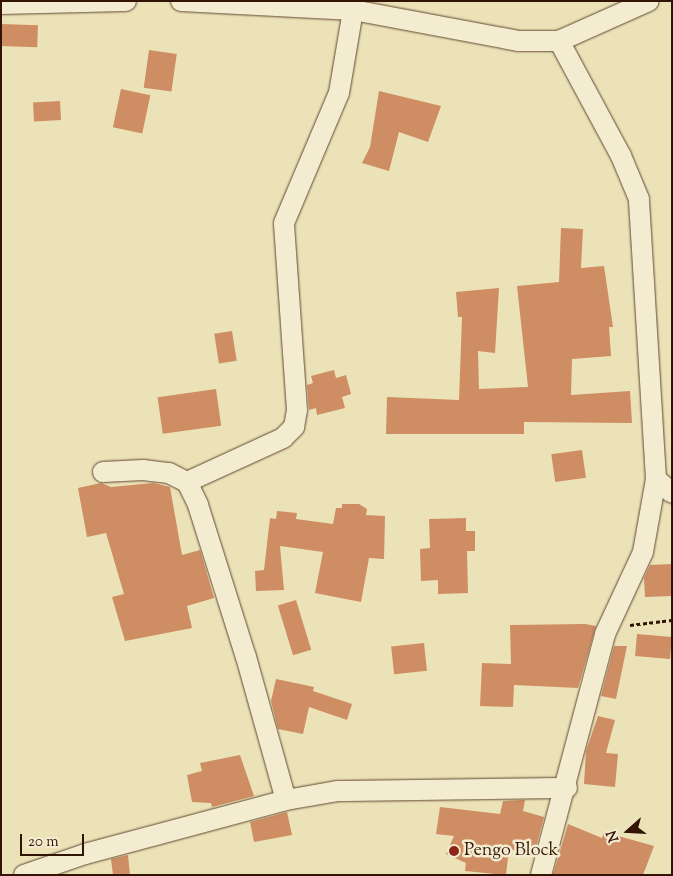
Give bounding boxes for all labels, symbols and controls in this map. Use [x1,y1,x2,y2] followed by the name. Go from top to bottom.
[603,806,653,856] north arrow
[22,824,86,856] scale bar
[603,827,625,844] text: N
[28,832,59,853] text: 20 m
[464,840,558,862] place label: Pengo Block
[448,845,460,857] marker: Pengo Block

